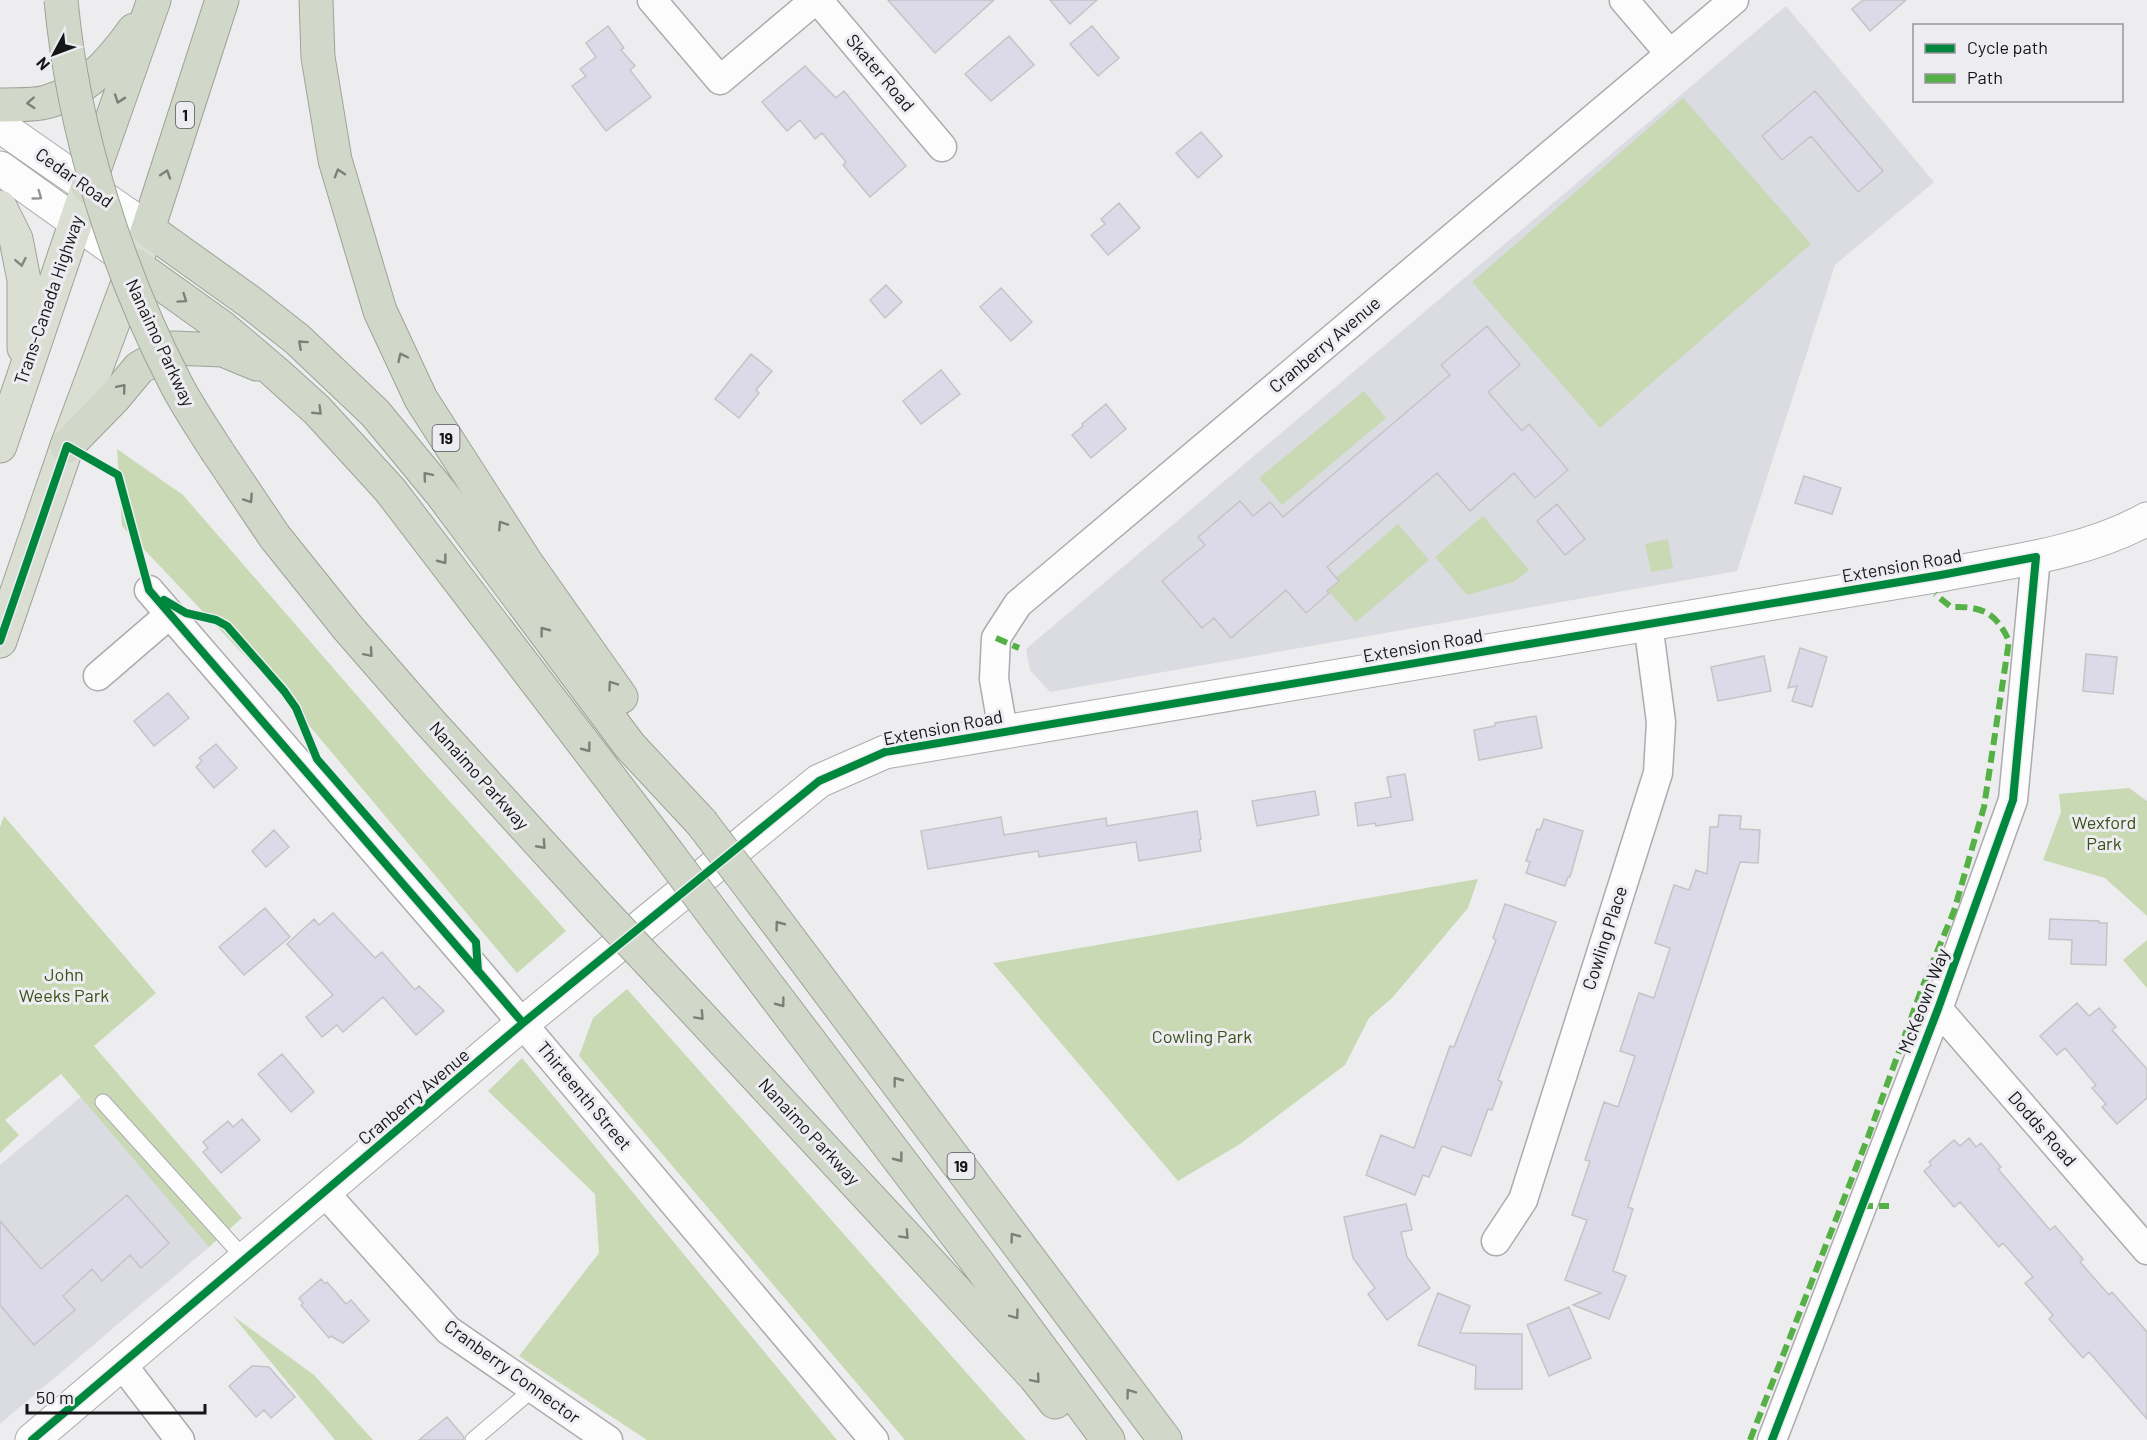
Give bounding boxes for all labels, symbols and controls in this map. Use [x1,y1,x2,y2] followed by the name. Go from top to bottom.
[24,24,84,84] north arrow
[1913,24,2123,102] legend
[842,29,920,116] street label: Skater Road
[1967,36,2048,58] text: Cycle path
[32,54,53,74] text: N
[1967,66,2003,88] text: Path
[113,93,126,104] one-way arrow
[26,97,35,110] one-way arrow
[176,102,194,128] road number: 1
[32,143,118,212] street label: Cedar Road
[334,168,346,179] one-way arrow
[159,169,171,180] one-way arrow
[31,189,42,200] one-way arrow
[9,212,87,387] street label: Trans-Canada Highway
[14,257,26,266] one-way arrow
[122,275,200,410] street label: Nanaimo Parkway
[1264,291,1384,397] street label: Cranberry Avenue
[176,292,187,303] one-way arrow
[298,340,309,351] one-way arrow
[397,353,409,364] one-way arrow
[115,384,126,395] one-way arrow
[312,404,322,415] one-way arrow
[432,425,460,451] road number: 19
[423,471,434,482] one-way arrow
[242,493,253,504] one-way arrow
[498,520,509,531] one-way arrow
[1840,544,1963,586] street label: Extension Road
[436,553,447,564] one-way arrow
[1361,624,1484,666] street label: Extension Road
[540,627,551,638] one-way arrow
[362,646,373,657] one-way arrow
[608,681,619,692] one-way arrow
[881,705,1004,749] street label: Extension Road
[425,716,534,834] street label: Nanaimo Parkway
[580,742,591,753] one-way arrow
[2072,811,2136,854] park label: Wexford Park
[535,838,546,849] one-way arrow
[1577,883,1631,992] street label: Cowling Place
[776,921,787,932] one-way arrow
[1893,945,1953,1056] street label: McKeown Way
[19,963,109,1006] park label: John Weeks Park
[774,996,785,1007] one-way arrow
[693,1009,704,1020] one-way arrow
[1152,1025,1252,1047] park label: Cowling Park
[533,1036,637,1154] street label: Thirteenth Street
[353,1043,473,1149] street label: Cranberry Avenue
[754,1073,865,1189] street label: Nanaimo Parkway
[893,1076,904,1087] one-way arrow
[2004,1086,2081,1171] street label: Dodds Road
[891,1152,902,1163] one-way arrow
[948,1153,974,1179] road number: 19
[897,1228,908,1239] one-way arrow
[1010,1232,1021,1243] one-way arrow
[1008,1308,1019,1319] one-way arrow
[440,1314,585,1428] street label: Cranberry Connector
[1029,1372,1040,1383] one-way arrow
[27,1377,206,1415] scale bar
[36,1386,74,1408] text: 50 m
[1127,1388,1138,1399] one-way arrow

